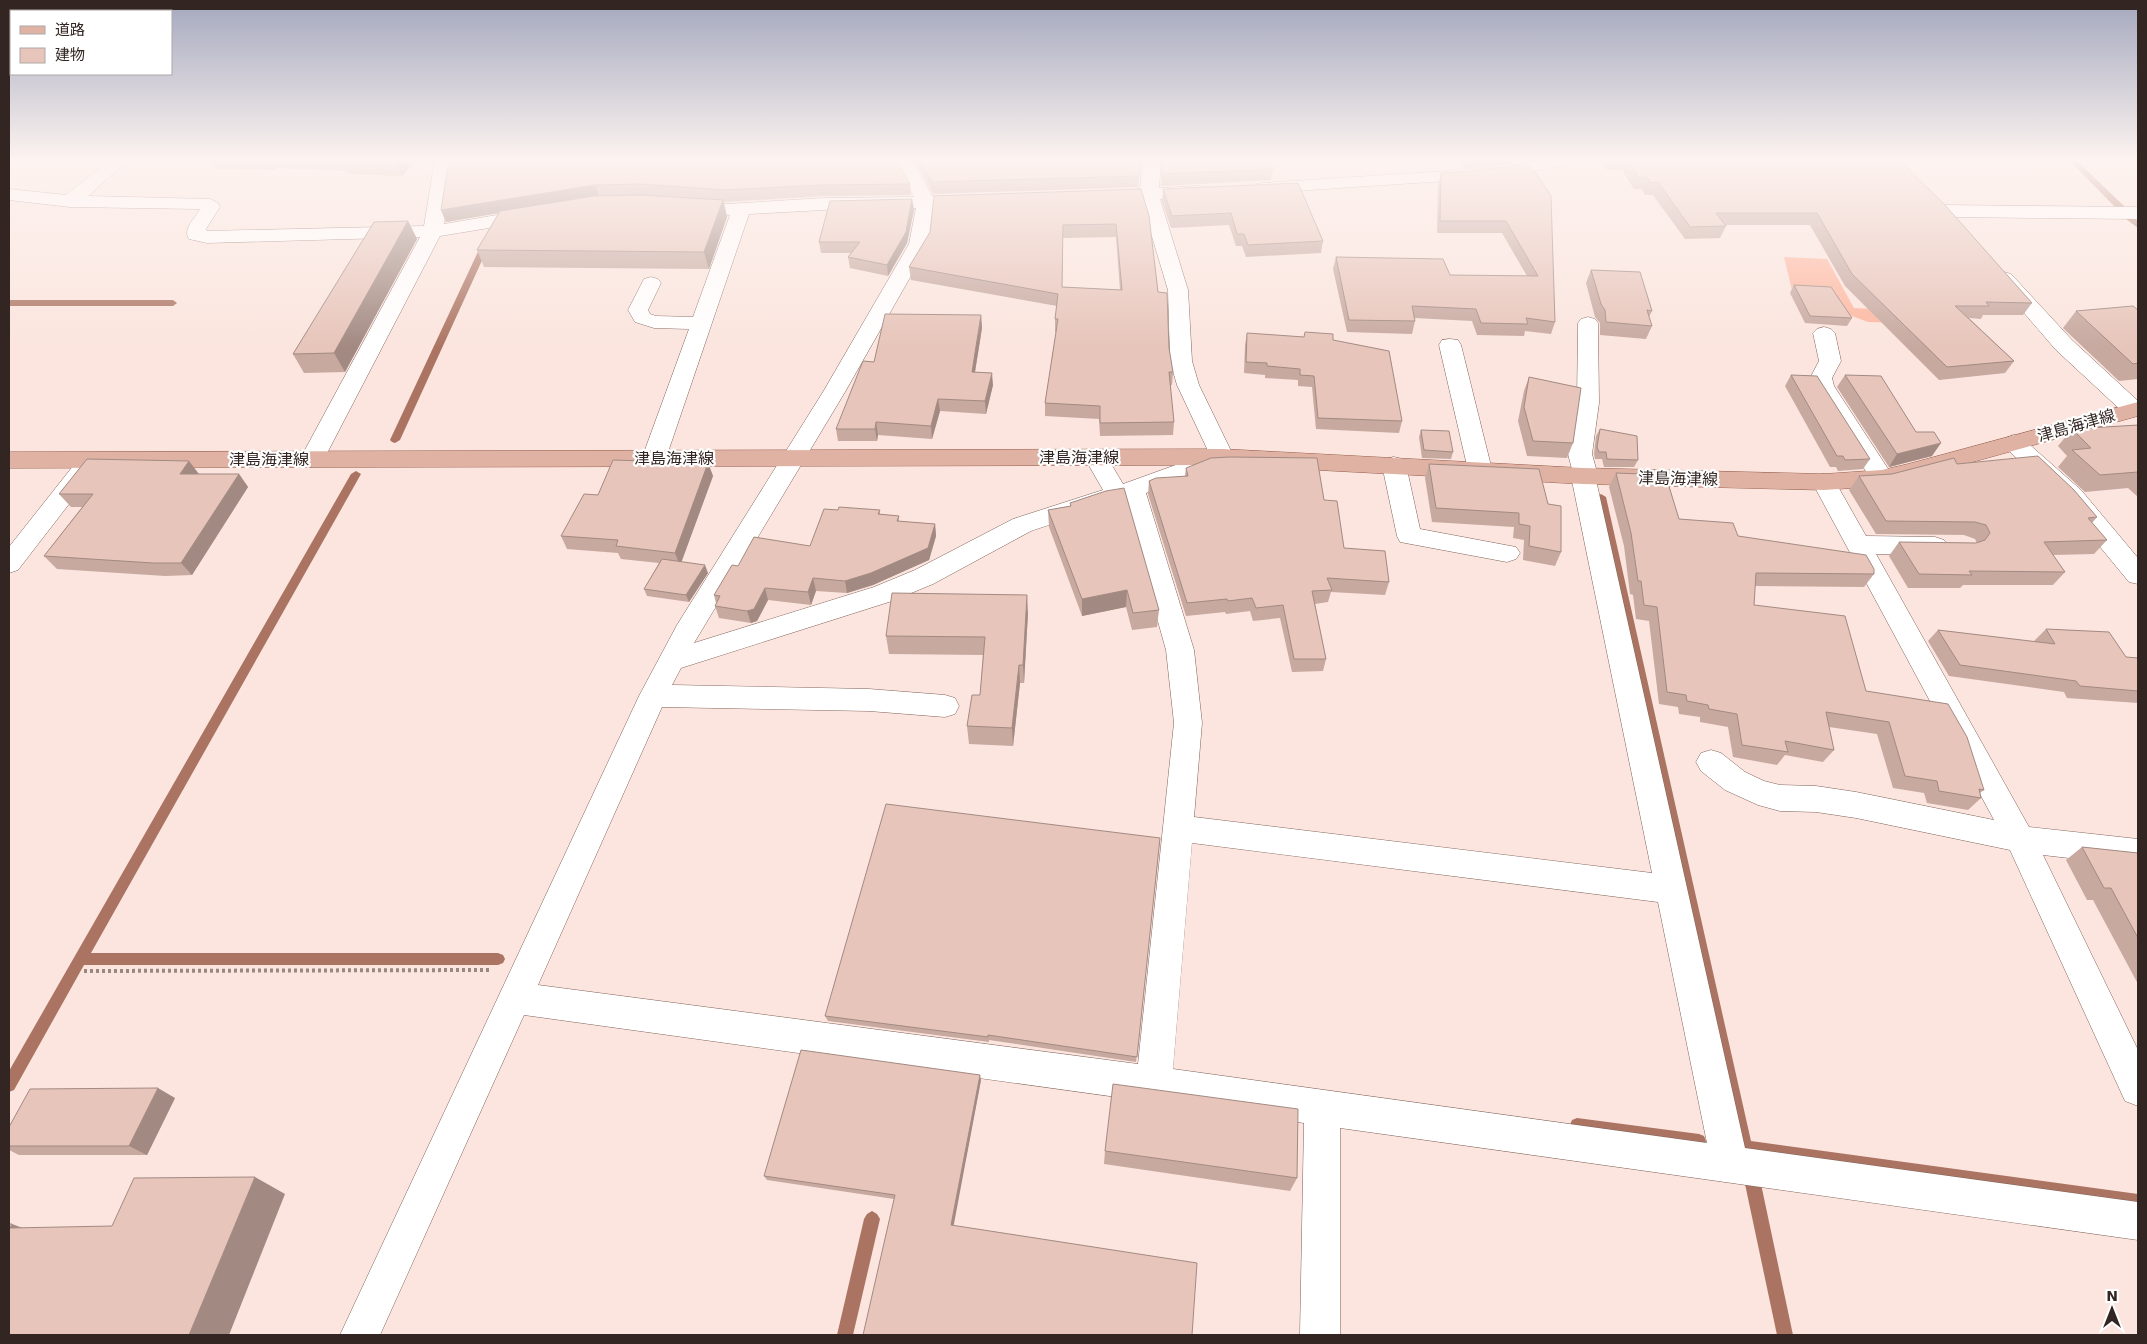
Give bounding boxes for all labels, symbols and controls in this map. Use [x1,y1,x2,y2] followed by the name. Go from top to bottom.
[10,10,172,75] legend
[55,21,85,39] text: 道路
[55,46,85,64] text: 建物
[2035,405,2117,446] street label: 津島海津線
[1039,448,1119,467] street label: 津島海津線
[634,449,714,468] street label: 津島海津線
[229,450,309,469] street label: 津島海津線
[1638,468,1718,489] street label: 津島海津線
[2087,1284,2137,1334] north arrow
[2106,1288,2118,1304] text: N

